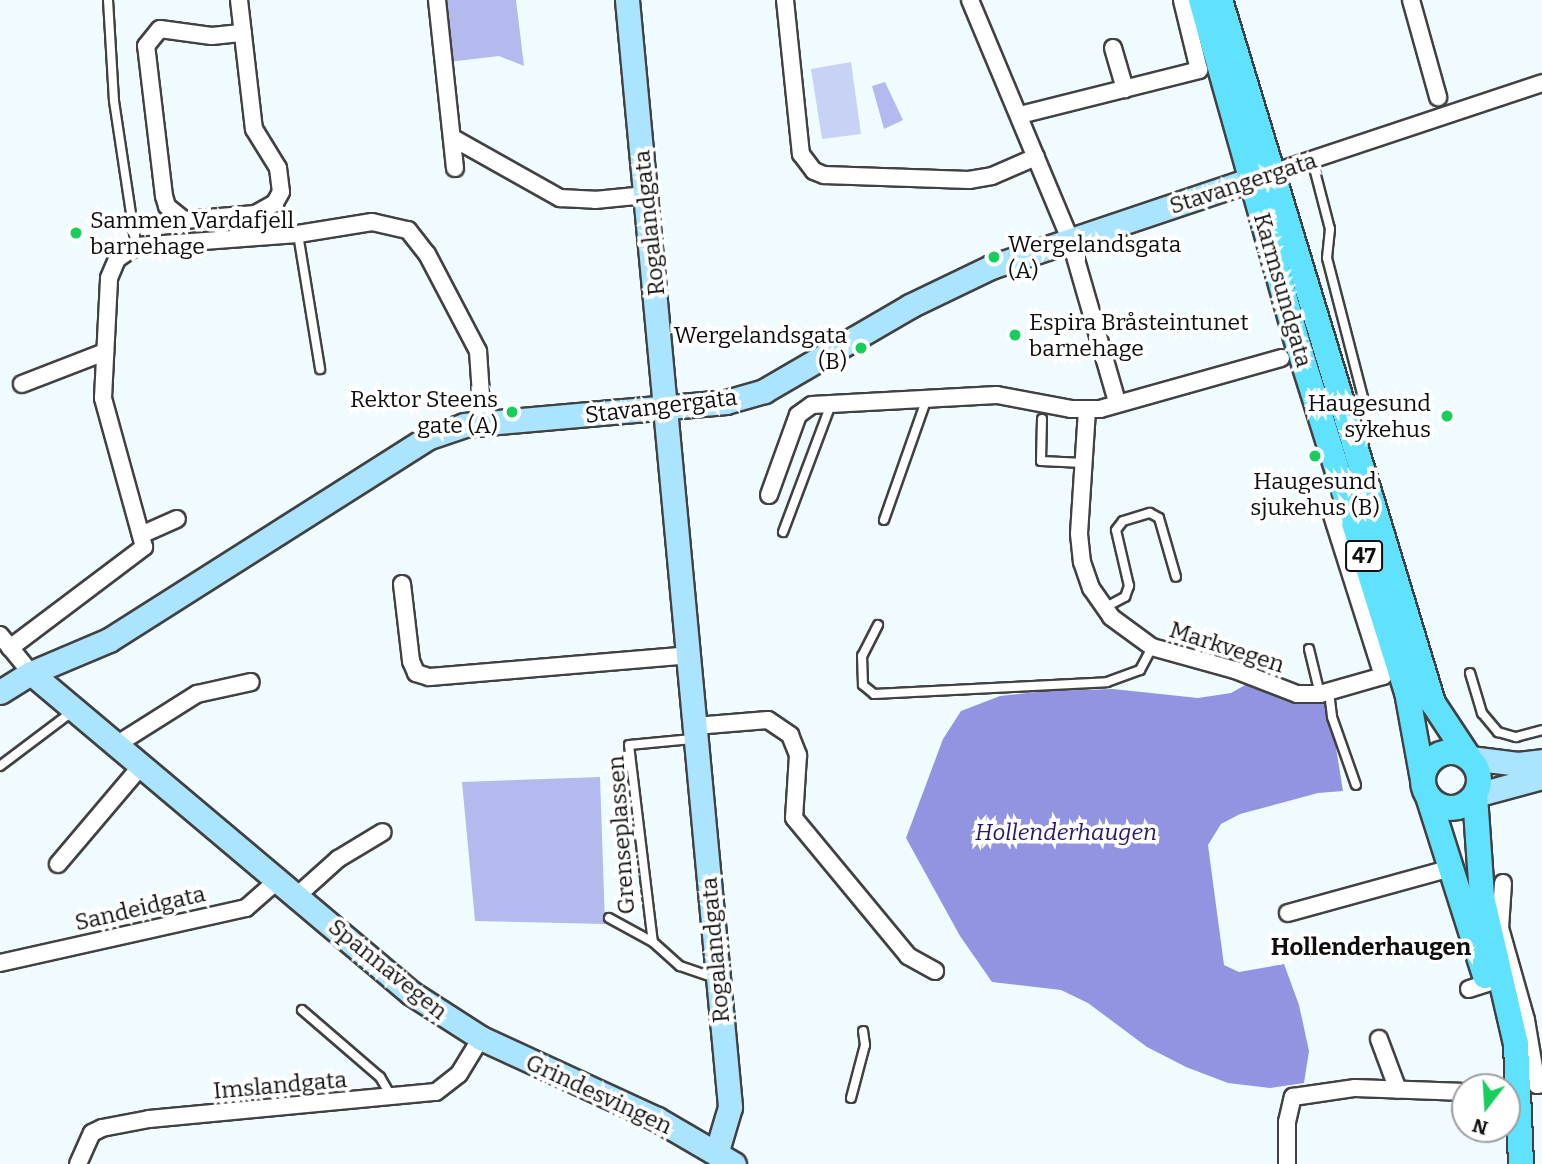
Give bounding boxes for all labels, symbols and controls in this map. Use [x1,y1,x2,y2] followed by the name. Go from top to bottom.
[1166,146,1320,220] street label: Stavangergata
[628,149,670,297] street label: Rogalandgata
[90,206,294,260] place label: Sammen Vardafjell barnehage
[1248,210,1318,370] street label: Karmsundgata
[68,225,84,241] marker: Sammen Vardafjell barnehage
[1008,230,1181,284] place label: Wergelandsgata (A)
[986,249,1002,265] marker: Wergelandsgata (A)
[1029,308,1249,362] place label: Espira Bråsteintunet barnehage
[674,321,847,375] place label: Wergelandsgata (B)
[1007,327,1023,343] marker: Espira Bråsteintunet barnehage
[853,340,869,356] marker: Wergelandsgata (B)
[583,383,739,429] street label: Stavangergata
[350,385,498,439] place label: Rektor Steens gate (A)
[1308,389,1431,443] place label: Haugesund sykehus
[504,404,520,420] marker: Rektor Steens gate (A)
[1437,406,1457,426] marker: Haugesund sykehus
[1307,448,1323,464] marker: Haugesund sjukehus (B)
[1250,467,1380,521] place label: Haugesund sjukehus (B)
[1345,538,1383,574] road number: 47
[1166,615,1288,679] street label: Markvegen
[602,755,640,915] street label: Grenseplassen
[975,818,1157,846] park label: Hollenderhaugen
[695,876,735,1024] street label: Rogalandgata
[72,880,208,936] street label: Sandeidgata
[323,913,453,1025] street label: Spannavegen
[1271,934,1471,962] district label: Hollenderhaugen
[522,1048,676,1140] street label: Grindesvingen
[212,1065,348,1105] street label: Imslandgata
[1451,1073,1521,1143] north arrow
[1470,1114,1491,1140] text: N

